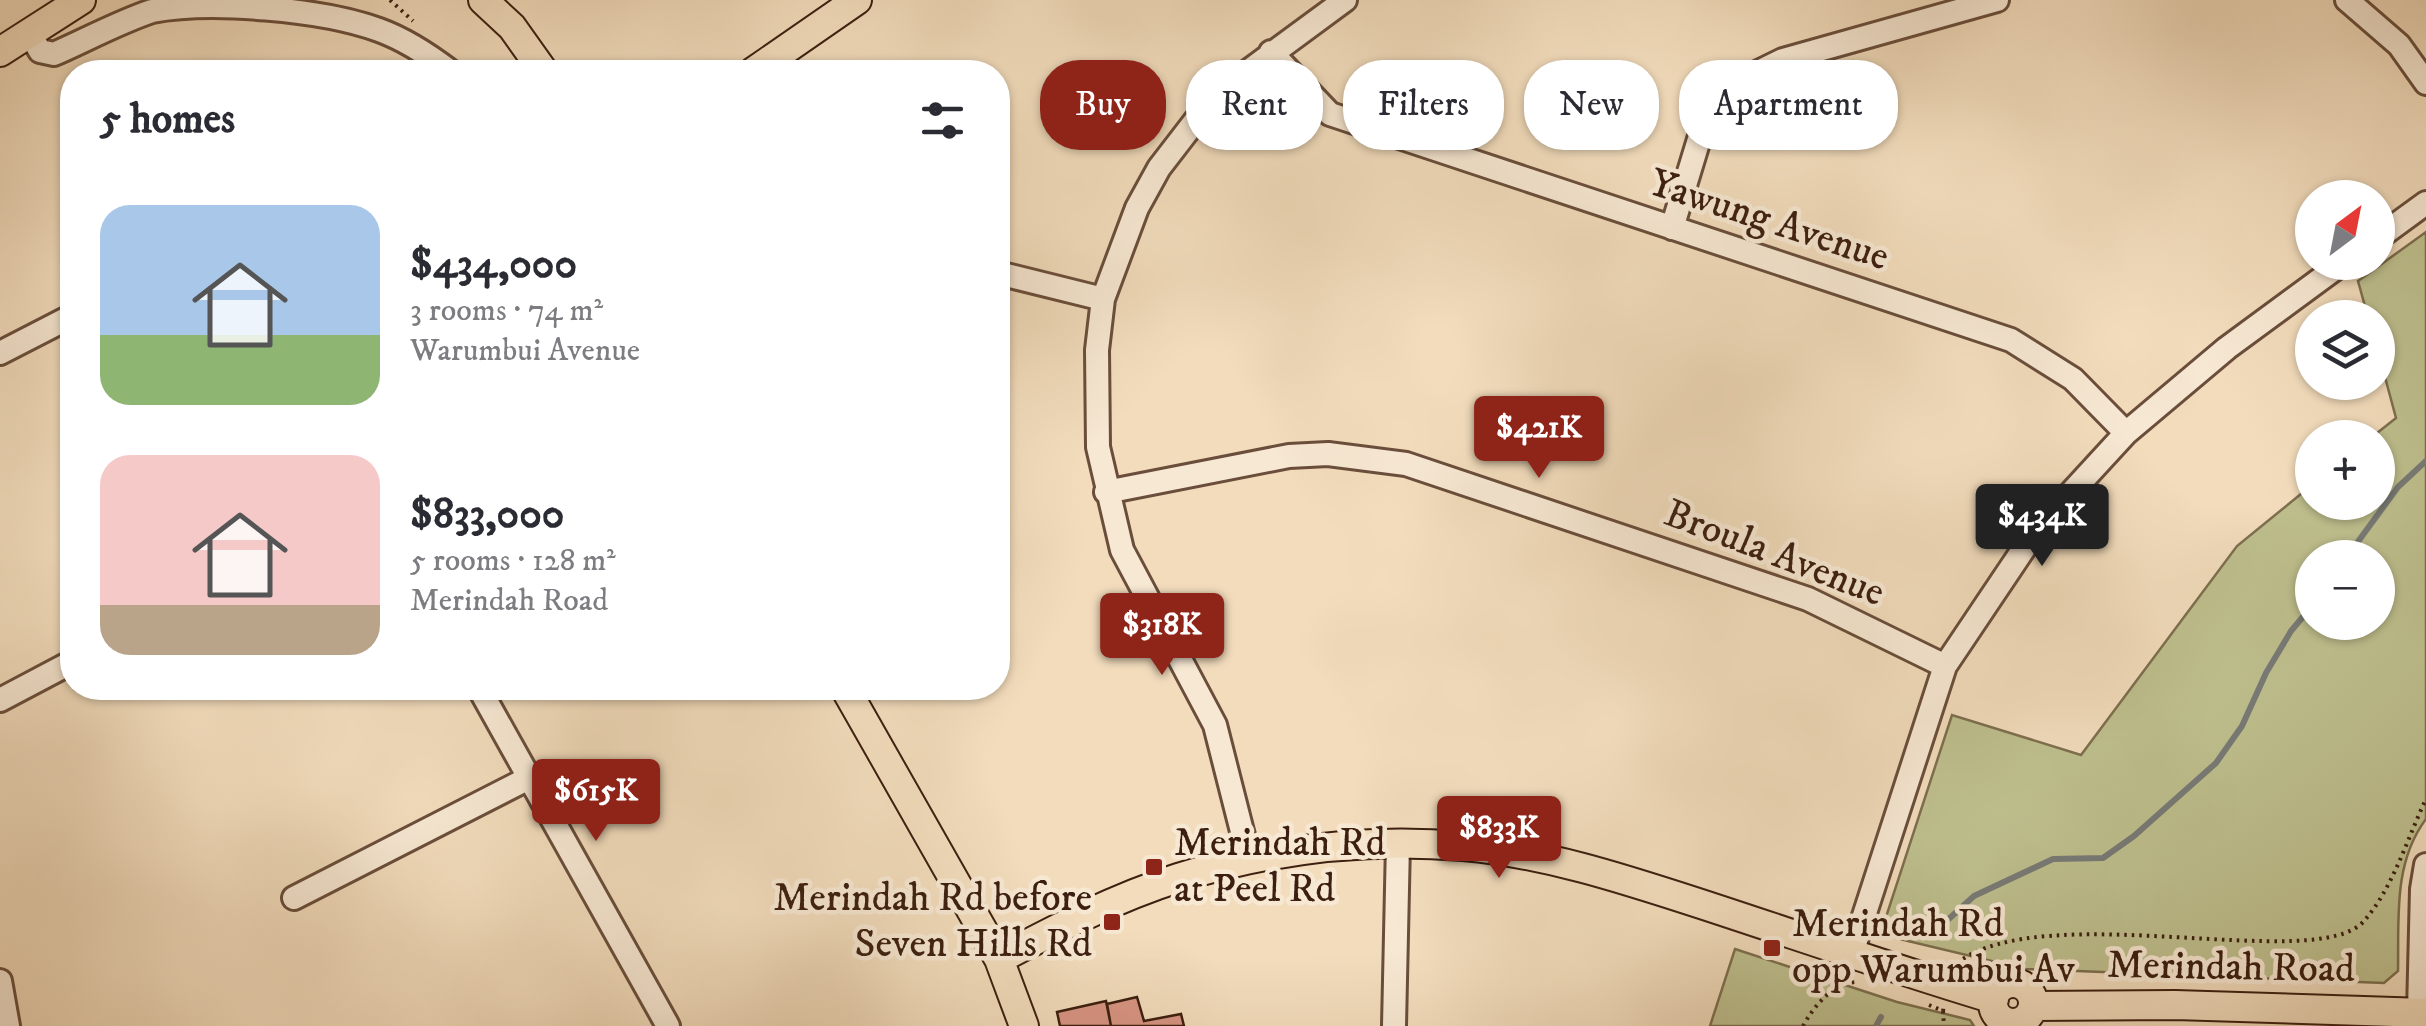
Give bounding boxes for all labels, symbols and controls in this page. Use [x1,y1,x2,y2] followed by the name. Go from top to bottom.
[1040,60,1166,150] chip: Buy
[1186,60,1323,150] chip: Rent
[1343,60,1504,150] chip: Filters
[1524,60,1659,150] chip: New
[1679,60,1898,150] chip: Apartment
[915,93,970,148] icon: filters
[100,94,235,146] text: 5 homes
[1643,159,1895,283] street label: Yawung Avenue
[2295,180,2395,280] north arrow
[2295,180,2395,640] map controls
[410,239,577,291] text: $434,000
[180,245,300,365] icon: home
[410,291,603,331] text: 3 rooms · 74 m²
[2295,300,2395,400] button: layers
[410,331,640,371] text: Warumbui Avenue
[1469,396,1609,481] pin: $421K
[1496,408,1582,448] text: $421K
[2295,420,2395,520] button: +
[1972,484,2112,569] pin: $434K
[410,489,564,541] text: $833,000
[1657,489,1891,619] street label: Broula Avenue
[180,495,300,615] icon: home
[1998,496,2086,536] text: $434K
[2295,540,2395,640] button: −
[410,541,616,581] text: 5 rooms · 128 m²
[410,581,608,621] text: Merindah Road
[1092,593,1232,678] pin: $318K
[1122,605,1202,645] text: $318K
[526,759,666,844] pin: $615K
[554,771,638,811] text: $615K
[1429,796,1569,881] pin: $833K
[1459,808,1539,848] text: $833K
[1174,819,1386,915] place label: Merindah Rd at Peel Rd
[1143,856,1165,878] marker: Merindah Rd at Peel Rd
[773,874,1092,970] place label: Merindah Rd before Seven Hills Rd
[1792,900,2075,996] place label: Merindah Rd opp Warumbui Av
[1101,911,1123,933] marker: Merindah Rd before Seven Hills Rd
[1761,937,1783,959] marker: Merindah Rd opp Warumbui Av
[2107,941,2355,995] street label: Merindah Road

